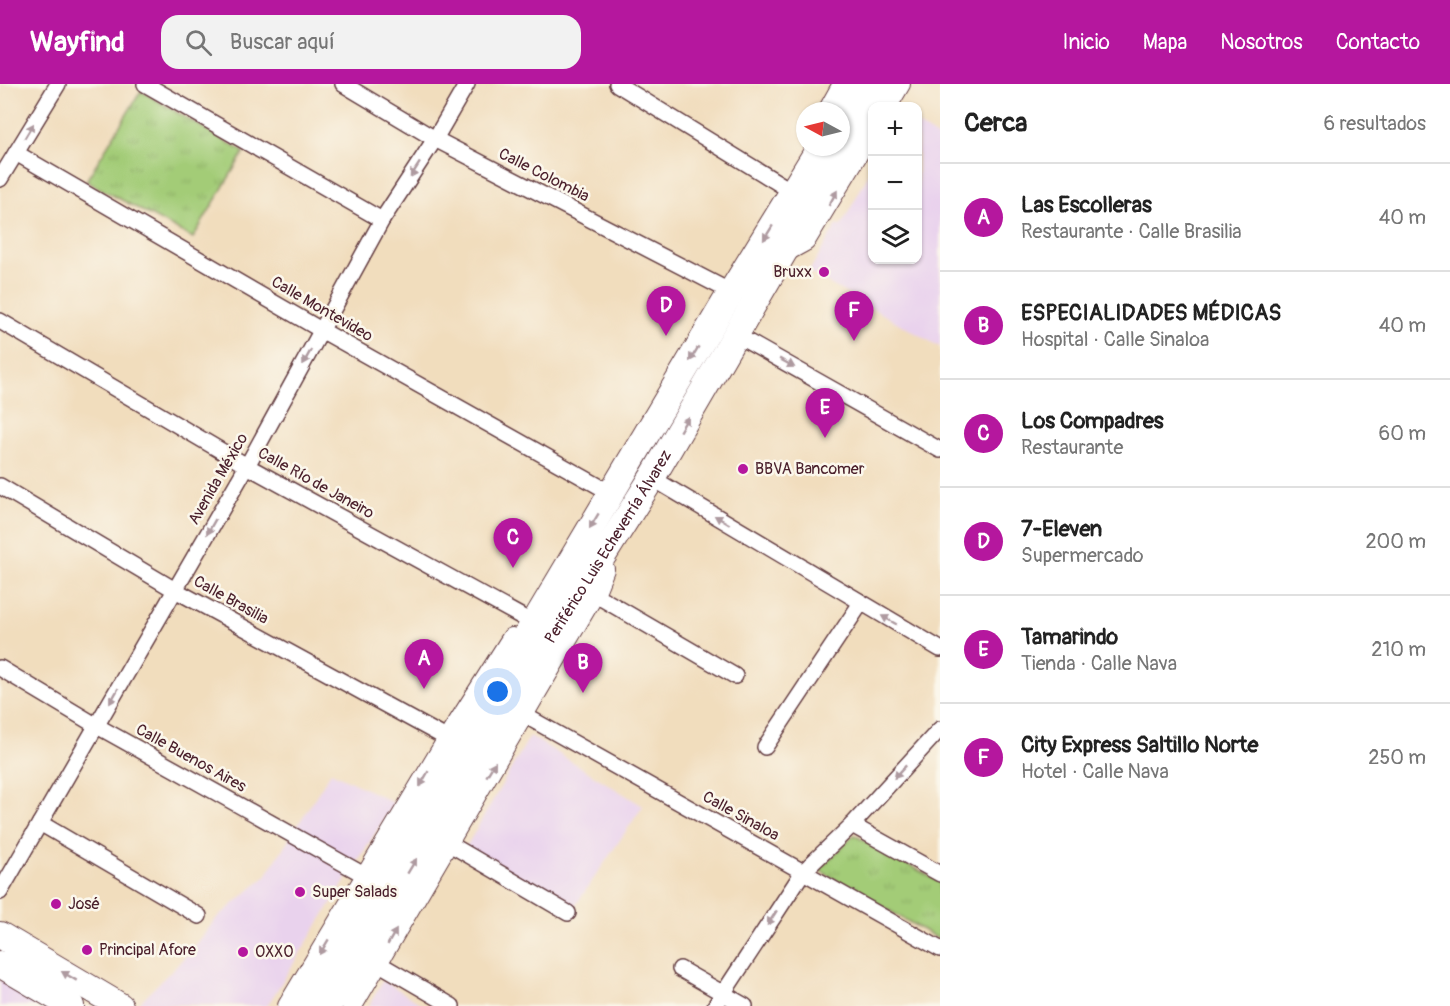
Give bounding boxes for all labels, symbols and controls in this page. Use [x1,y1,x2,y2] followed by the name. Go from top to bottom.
[161,15,581,69] search box
[30,25,125,60] text: Wayfind
[182,26,215,59] icon: search
[230,28,335,56] text: Buscar aquí
[1063,29,1110,56] text: Inicio
[1143,29,1187,56] text: Mapa
[1220,29,1303,56] text: Nosotros
[1336,29,1420,56] text: Contacto
[796,102,850,156] north arrow
[868,102,922,264] map controls
[868,102,922,156] button: +
[964,107,1027,139] text: Cerca
[1324,111,1426,136] text: 6 resultados
[24,122,34,139] one-way arrow
[495,144,593,206] street label: Calle Colombia
[868,156,922,210] button: −
[410,162,421,178] one-way arrow
[828,189,838,206] one-way arrow
[1021,191,1152,219] text: Las Escolleras
[977,205,990,230] text: A
[1379,205,1426,230] text: 40 m
[868,210,922,264] button: layers
[1021,219,1242,244] text: Restaurante · Calle Brasilia
[763,225,774,241] one-way arrow
[773,262,812,282] place label: Bruxx
[817,265,831,279] marker: Bruxx
[268,272,377,346] street label: Calle Montevideo
[646,286,686,336] pin: D
[834,292,874,341] pin: F
[1021,299,1281,327] text: ESPECIALIDADES MÉDICAS
[978,313,989,338] text: B
[1379,313,1426,338] text: 40 m
[1021,327,1209,352] text: Hospital · Calle Sinaloa
[689,346,699,363] one-way arrow
[302,349,312,366] one-way arrow
[779,358,796,368] one-way arrow
[806,388,844,438] pin: E
[1021,407,1164,435] text: Los Compadres
[678,415,688,432] one-way arrow
[977,421,990,446] text: C
[1379,421,1426,446] text: 60 m
[184,429,252,528] street label: Avenida México
[1021,435,1123,460] text: Restaurante
[254,443,378,523] street label: Calle Río de Janeiro
[540,446,676,647] street label: Periférico Luis Echeverría Álvarez
[755,459,865,479] place label: BBVA Bancomer
[736,462,750,476] marker: BBVA Bancomer
[589,513,599,530] one-way arrow
[714,514,730,525] one-way arrow
[1021,515,1102,543] text: 7-Eleven
[494,518,532,568] pin: C
[206,519,217,535] one-way arrow
[977,529,990,554] text: D
[1365,529,1426,554] text: 200 m
[1021,543,1144,568] text: Supermercado
[190,571,272,629] street label: Calle Brasilia
[881,615,898,625] one-way arrow
[1021,623,1118,651] text: Tamarindo
[978,637,989,662] text: E
[1371,637,1426,662] text: 210 m
[404,640,444,689] pin: A
[564,644,602,693] pin: B
[1021,651,1177,676] text: Tienda · Calle Nava
[483,677,512,706] your location
[109,688,119,705] one-way arrow
[132,719,250,797] street label: Calle Buenos Aires
[1021,731,1258,759] text: City Express Saltillo Norte
[977,745,990,770] text: F
[1368,745,1426,770] text: 250 m
[1021,759,1169,784] text: Hotel · Calle Nava
[486,760,496,777] one-way arrow
[894,764,907,779] one-way arrow
[418,771,429,787] one-way arrow
[699,787,783,845] street label: Calle Sinaloa
[407,858,418,874] one-way arrow
[312,882,397,902] place label: Super Salads
[293,885,307,899] marker: Super Salads
[68,894,100,914] place label: José
[49,897,63,911] marker: José
[767,910,778,926] one-way arrow
[387,928,397,945] one-way arrow
[318,939,329,955] one-way arrow
[99,940,196,960] place label: Principal Afore
[255,942,293,962] place label: OXXO
[80,943,94,957] marker: Principal Afore
[236,945,250,959] marker: OXXO
[61,971,77,982] one-way arrow

